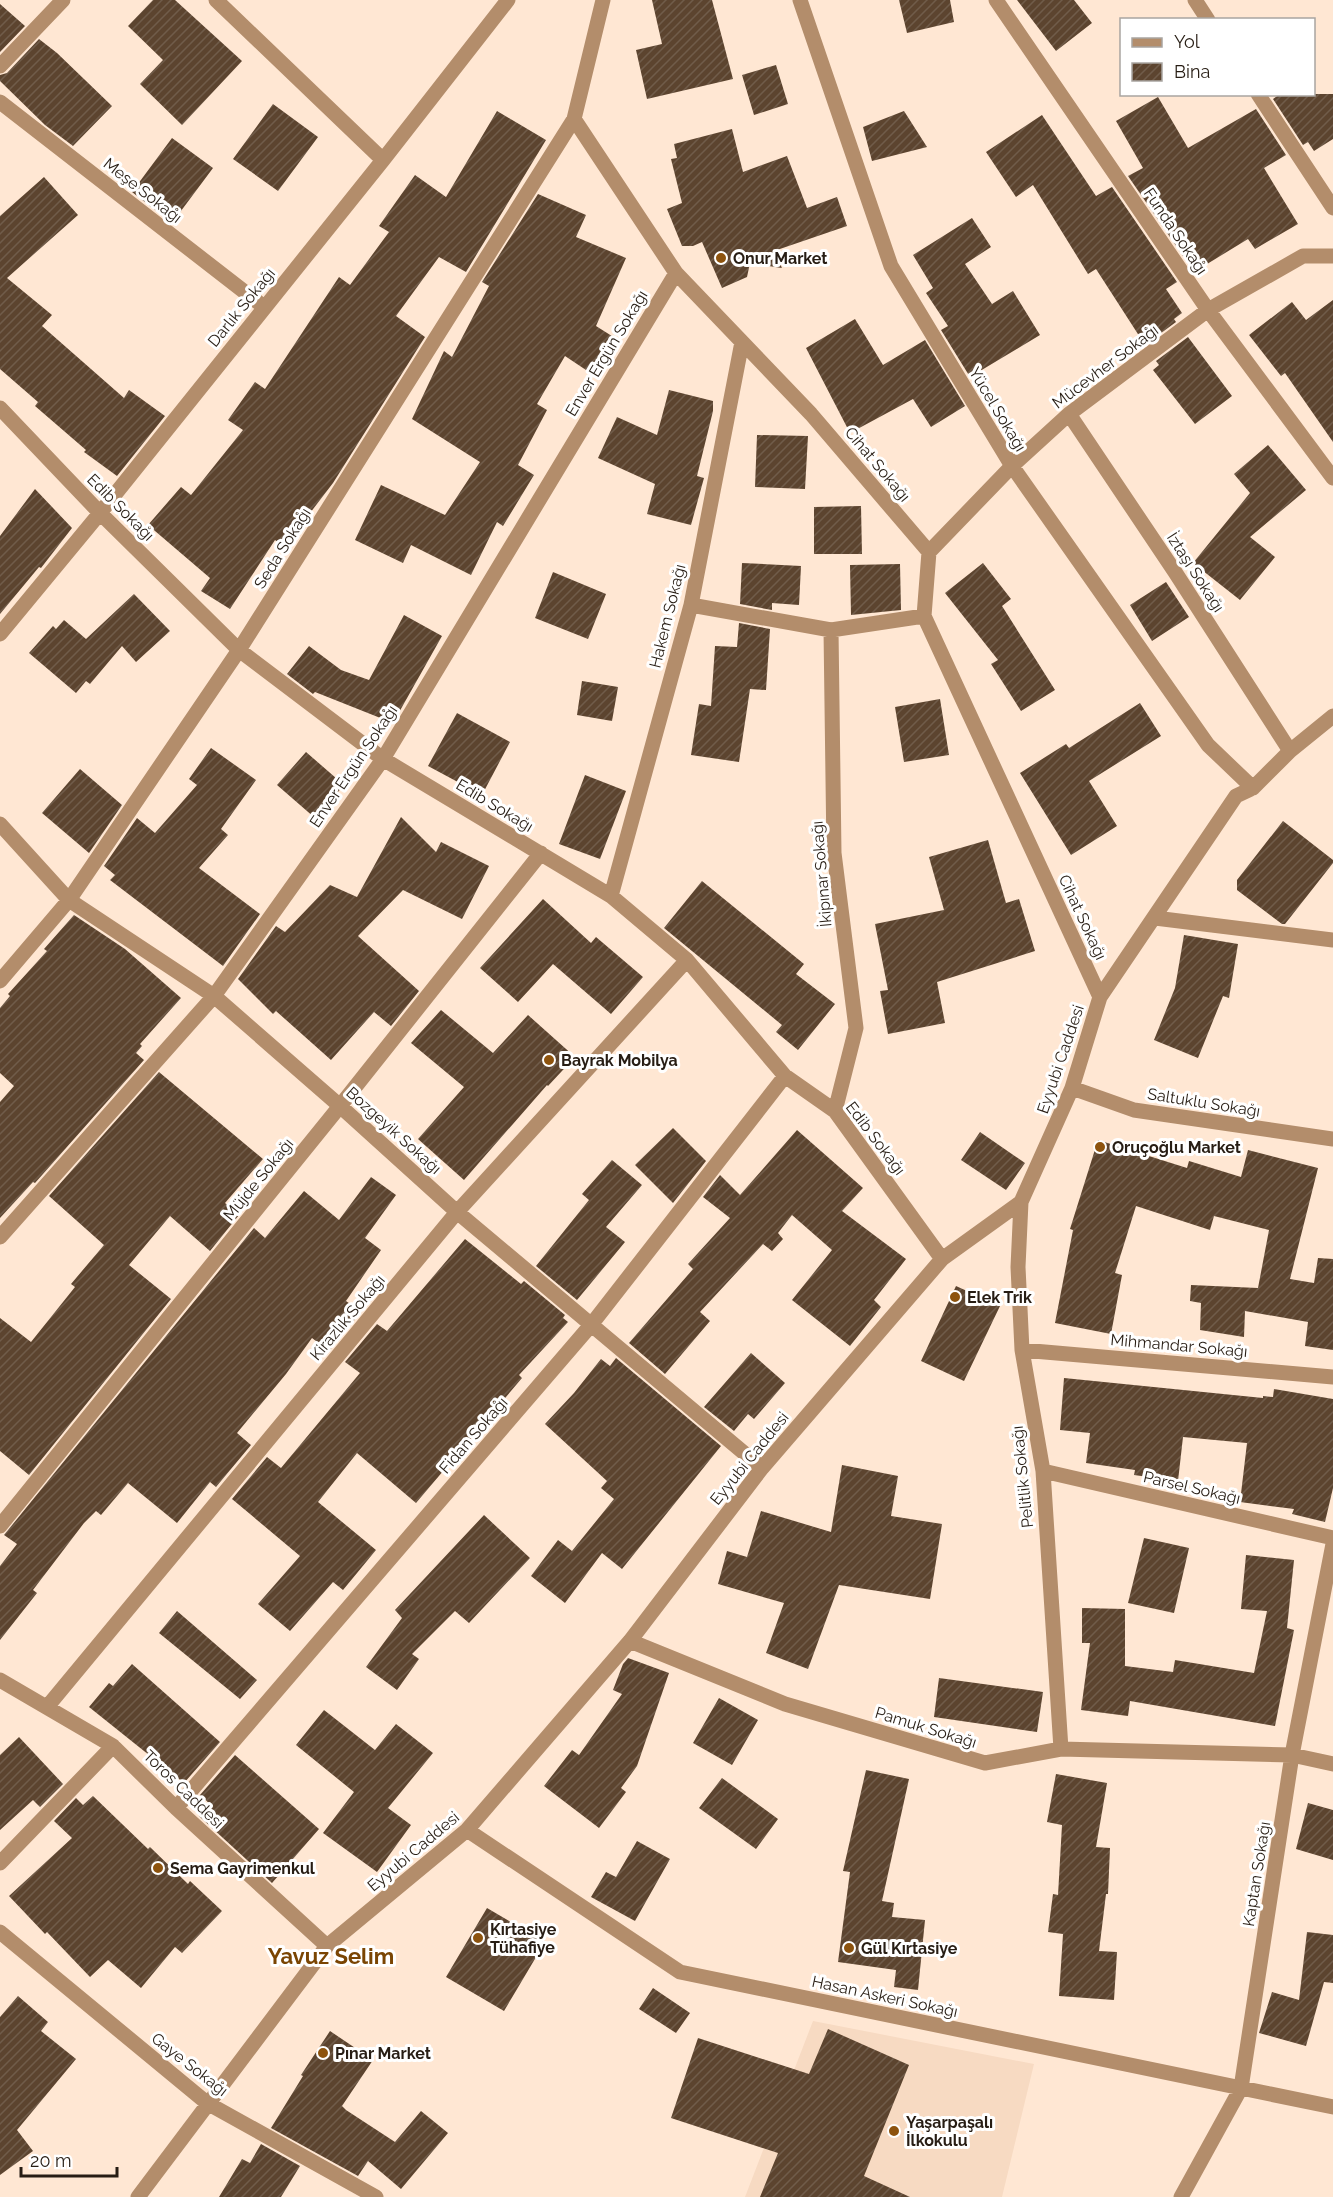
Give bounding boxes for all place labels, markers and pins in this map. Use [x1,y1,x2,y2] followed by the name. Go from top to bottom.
[733,249,828,268] place label: Onur Market
[714,251,728,265] marker: Onur Market
[561,1051,678,1070] place label: Bayrak Mobilya
[542,1053,556,1067] marker: Bayrak Mobilya
[1112,1138,1241,1157] place label: Oruçoğlu Market
[1093,1140,1107,1154] marker: Oruçoğlu Market
[967,1288,1032,1307] place label: Elek Trik
[948,1290,962,1304] marker: Elek Trik
[170,1859,316,1878] place label: Sema Gayrimenkul
[151,1861,165,1875] marker: Sema Gayrimenkul
[490,1920,557,1957] place label: Kırtasiye Tühafiye
[471,1931,485,1945] marker: Kırtasiye Tühafiye
[861,1939,958,1958] place label: Gül Kırtasiye
[842,1941,856,1955] marker: Gül Kırtasiye
[335,2044,431,2063] place label: Pınar Market
[316,2046,330,2060] marker: Pınar Market
[906,2113,993,2150] place label: Yaşarpaşalı İlkokulu
[887,2124,901,2138] marker: Yaşarpaşalı İlkokulu

